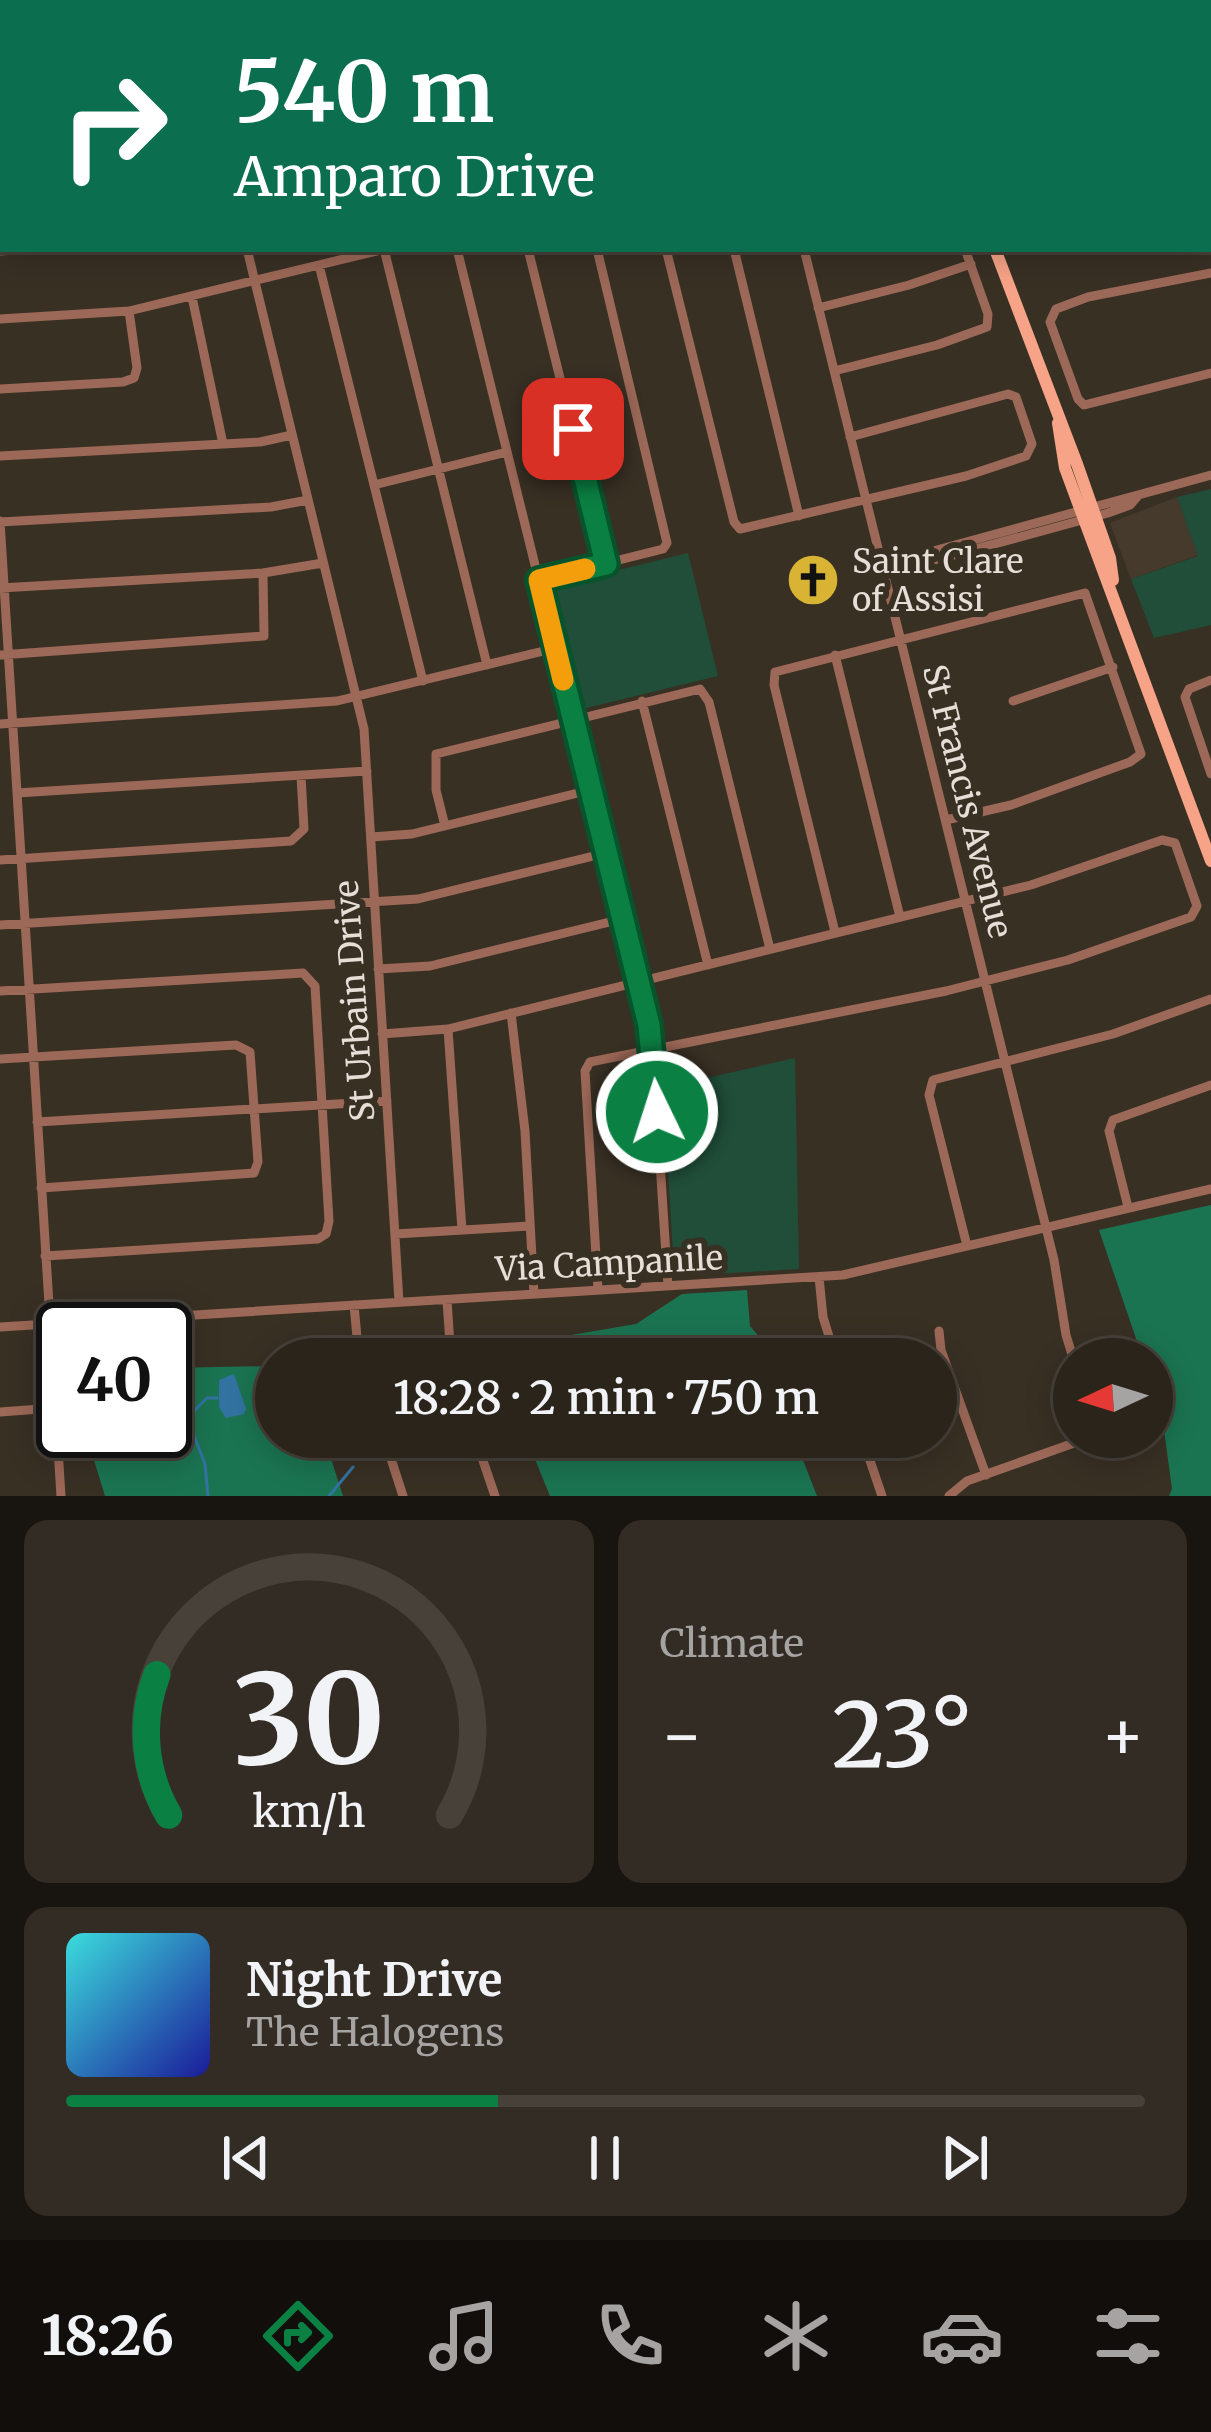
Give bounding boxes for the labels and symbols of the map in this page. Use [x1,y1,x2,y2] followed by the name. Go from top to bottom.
[522,378,624,480] pin
[852,541,1023,620] place label: Saint Clare of Assisi
[785,552,841,608] church icon: Saint Clare of Assisi
[914,660,1021,942] street label: St Francis Avenue
[326,879,383,1123] street label: St Urbain Drive
[594,1049,720,1175] position arrow
[493,1237,724,1290] street label: Via Campanile
[36,1302,192,1458] speed limit sign: 40
[1053,1338,1173,1458] north arrow

